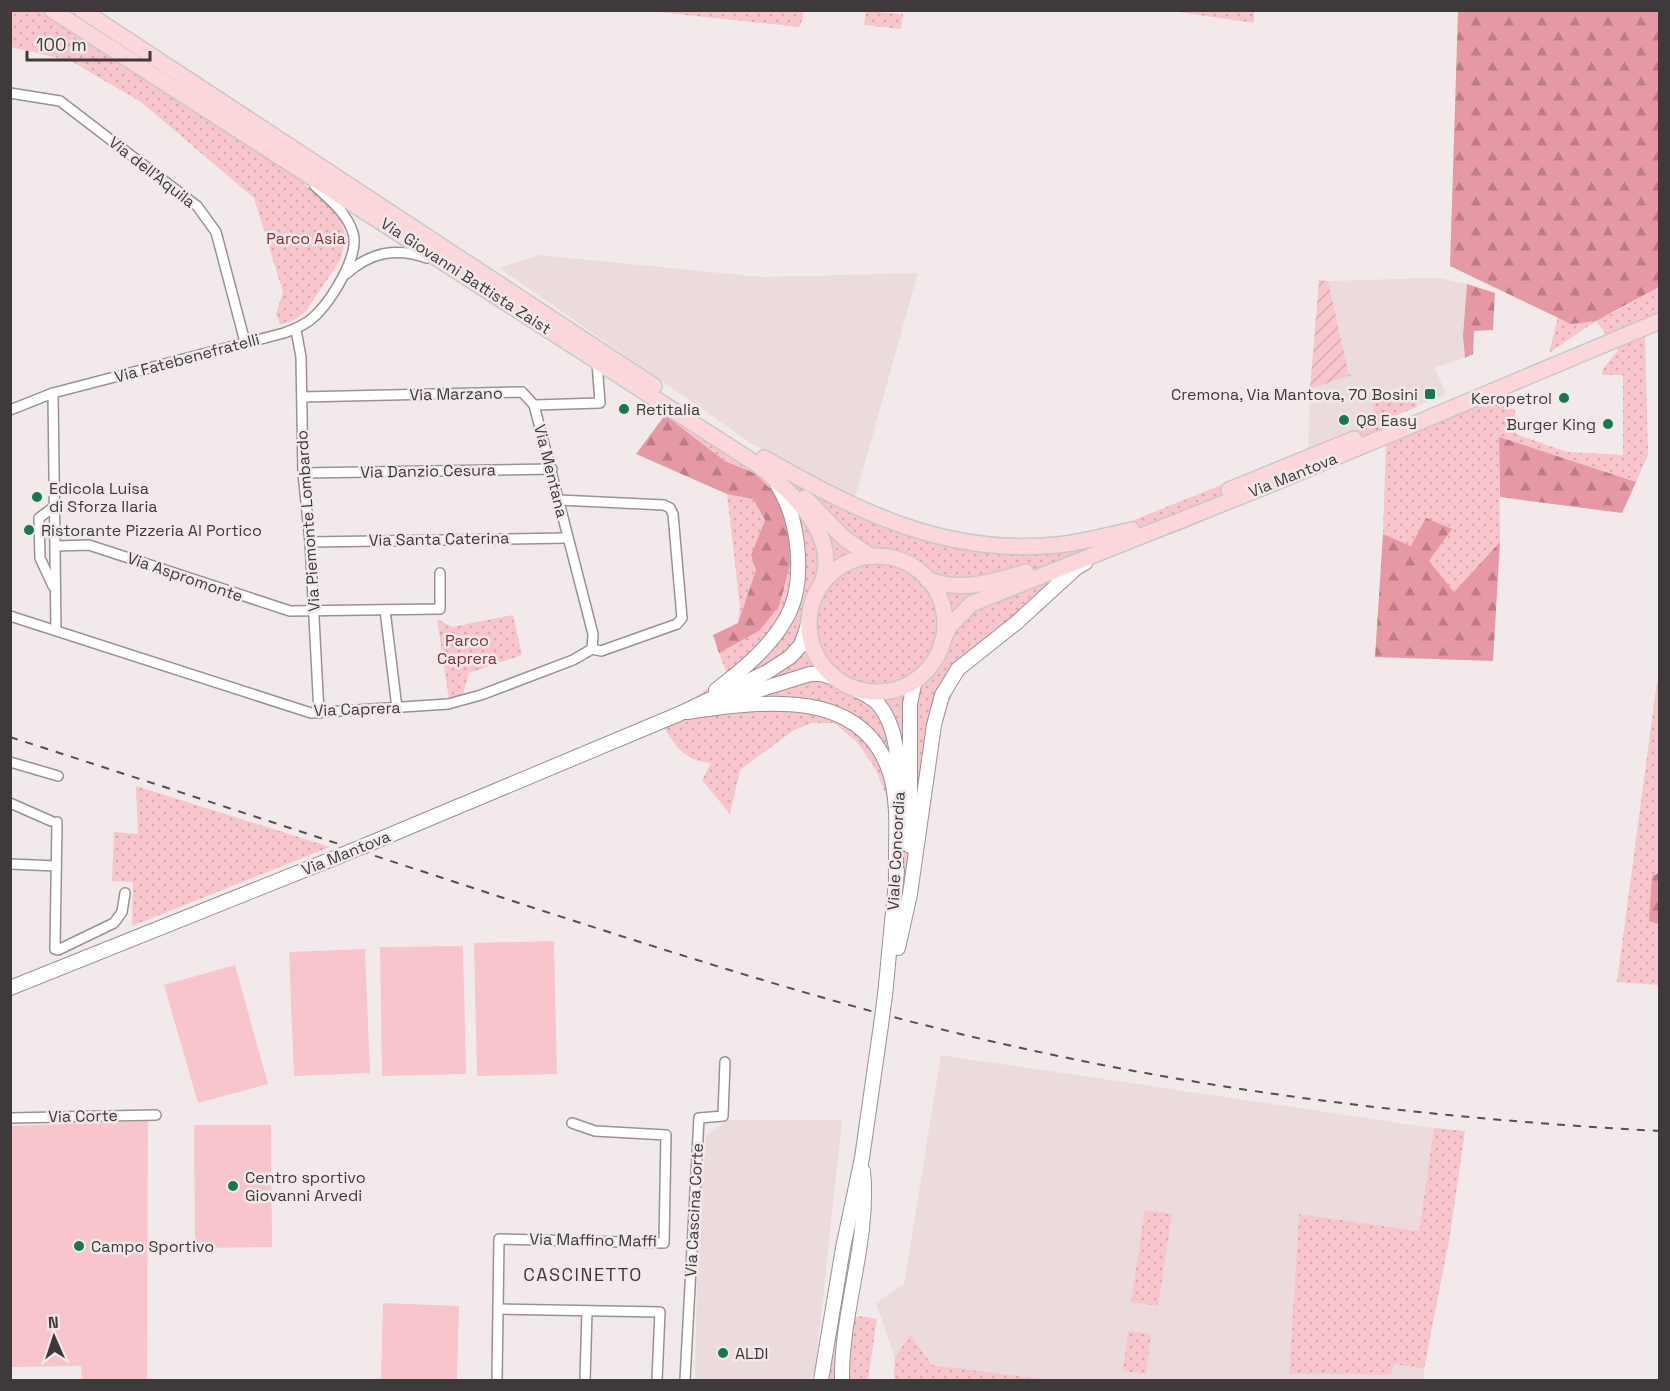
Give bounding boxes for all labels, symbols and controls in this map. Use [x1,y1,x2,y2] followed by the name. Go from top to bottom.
[27,24,150,62] scale bar
[36,33,87,56] text: 100 m
[104,132,200,212] street label: Via dell'Aquila
[377,213,555,339] street label: Via Giovanni Battista Zaist
[266,228,346,249] park label: Parco Asia
[112,329,262,387] street label: Via Fatebenefratelli
[409,383,503,405] street label: Via Marzano
[1171,384,1418,405] place label: Cremona, Via Mantova, 70 Bosini
[1423,387,1437,401] marker: Cremona, Via Mantova, 70 Bosini
[1471,388,1552,409] place label: Keropetrol
[1557,391,1571,405] marker: Keropetrol
[636,399,700,420] place label: Retitalia
[617,402,631,416] marker: Retitalia
[1356,410,1417,431] place label: Q8 Easy
[1337,413,1351,427] marker: Q8 Easy
[1506,414,1596,435] place label: Burger King
[1601,417,1615,431] marker: Burger King
[529,422,573,520] street label: Via Mentana
[291,430,325,612] street label: Via Piemonte Lombardo
[1245,448,1341,502] street label: Via Mantova
[360,459,496,483] street label: Via Danzio Cesura
[49,478,158,517] place label: Edicola Luisa di Sforza Ilaria
[30,490,44,504] marker: Edicola Luisa di Sforza Ilaria
[41,520,262,541] place label: Ristorante Pizzeria Al Portico
[22,523,36,537] marker: Ristorante Pizzeria Al Portico
[368,527,510,551] street label: Via Santa Caterina
[124,547,246,607] street label: Via Aspromonte
[437,630,497,669] park label: Parco Caprera
[313,697,401,721] street label: Via Caprera
[882,791,910,911] street label: Viale Concordia
[298,826,394,880] street label: Via Mantova
[48,1105,118,1127] street label: Via Corte
[680,1142,708,1278] street label: Via Cascina Corte
[245,1167,366,1206] place label: Centro sportivo Giovanni Arvedi
[226,1179,240,1193] marker: Centro sportivo Giovanni Arvedi
[529,1228,657,1252] street label: Via Maffino Maffi
[91,1236,214,1257] place label: Campo Sportivo
[72,1239,86,1253] marker: Campo Sportivo
[523,1263,643,1286] district label: CASCINETTO
[24,1307,84,1367] north arrow
[47,1312,59,1333] text: N
[735,1343,768,1364] place label: ALDI
[716,1346,730,1360] marker: ALDI

